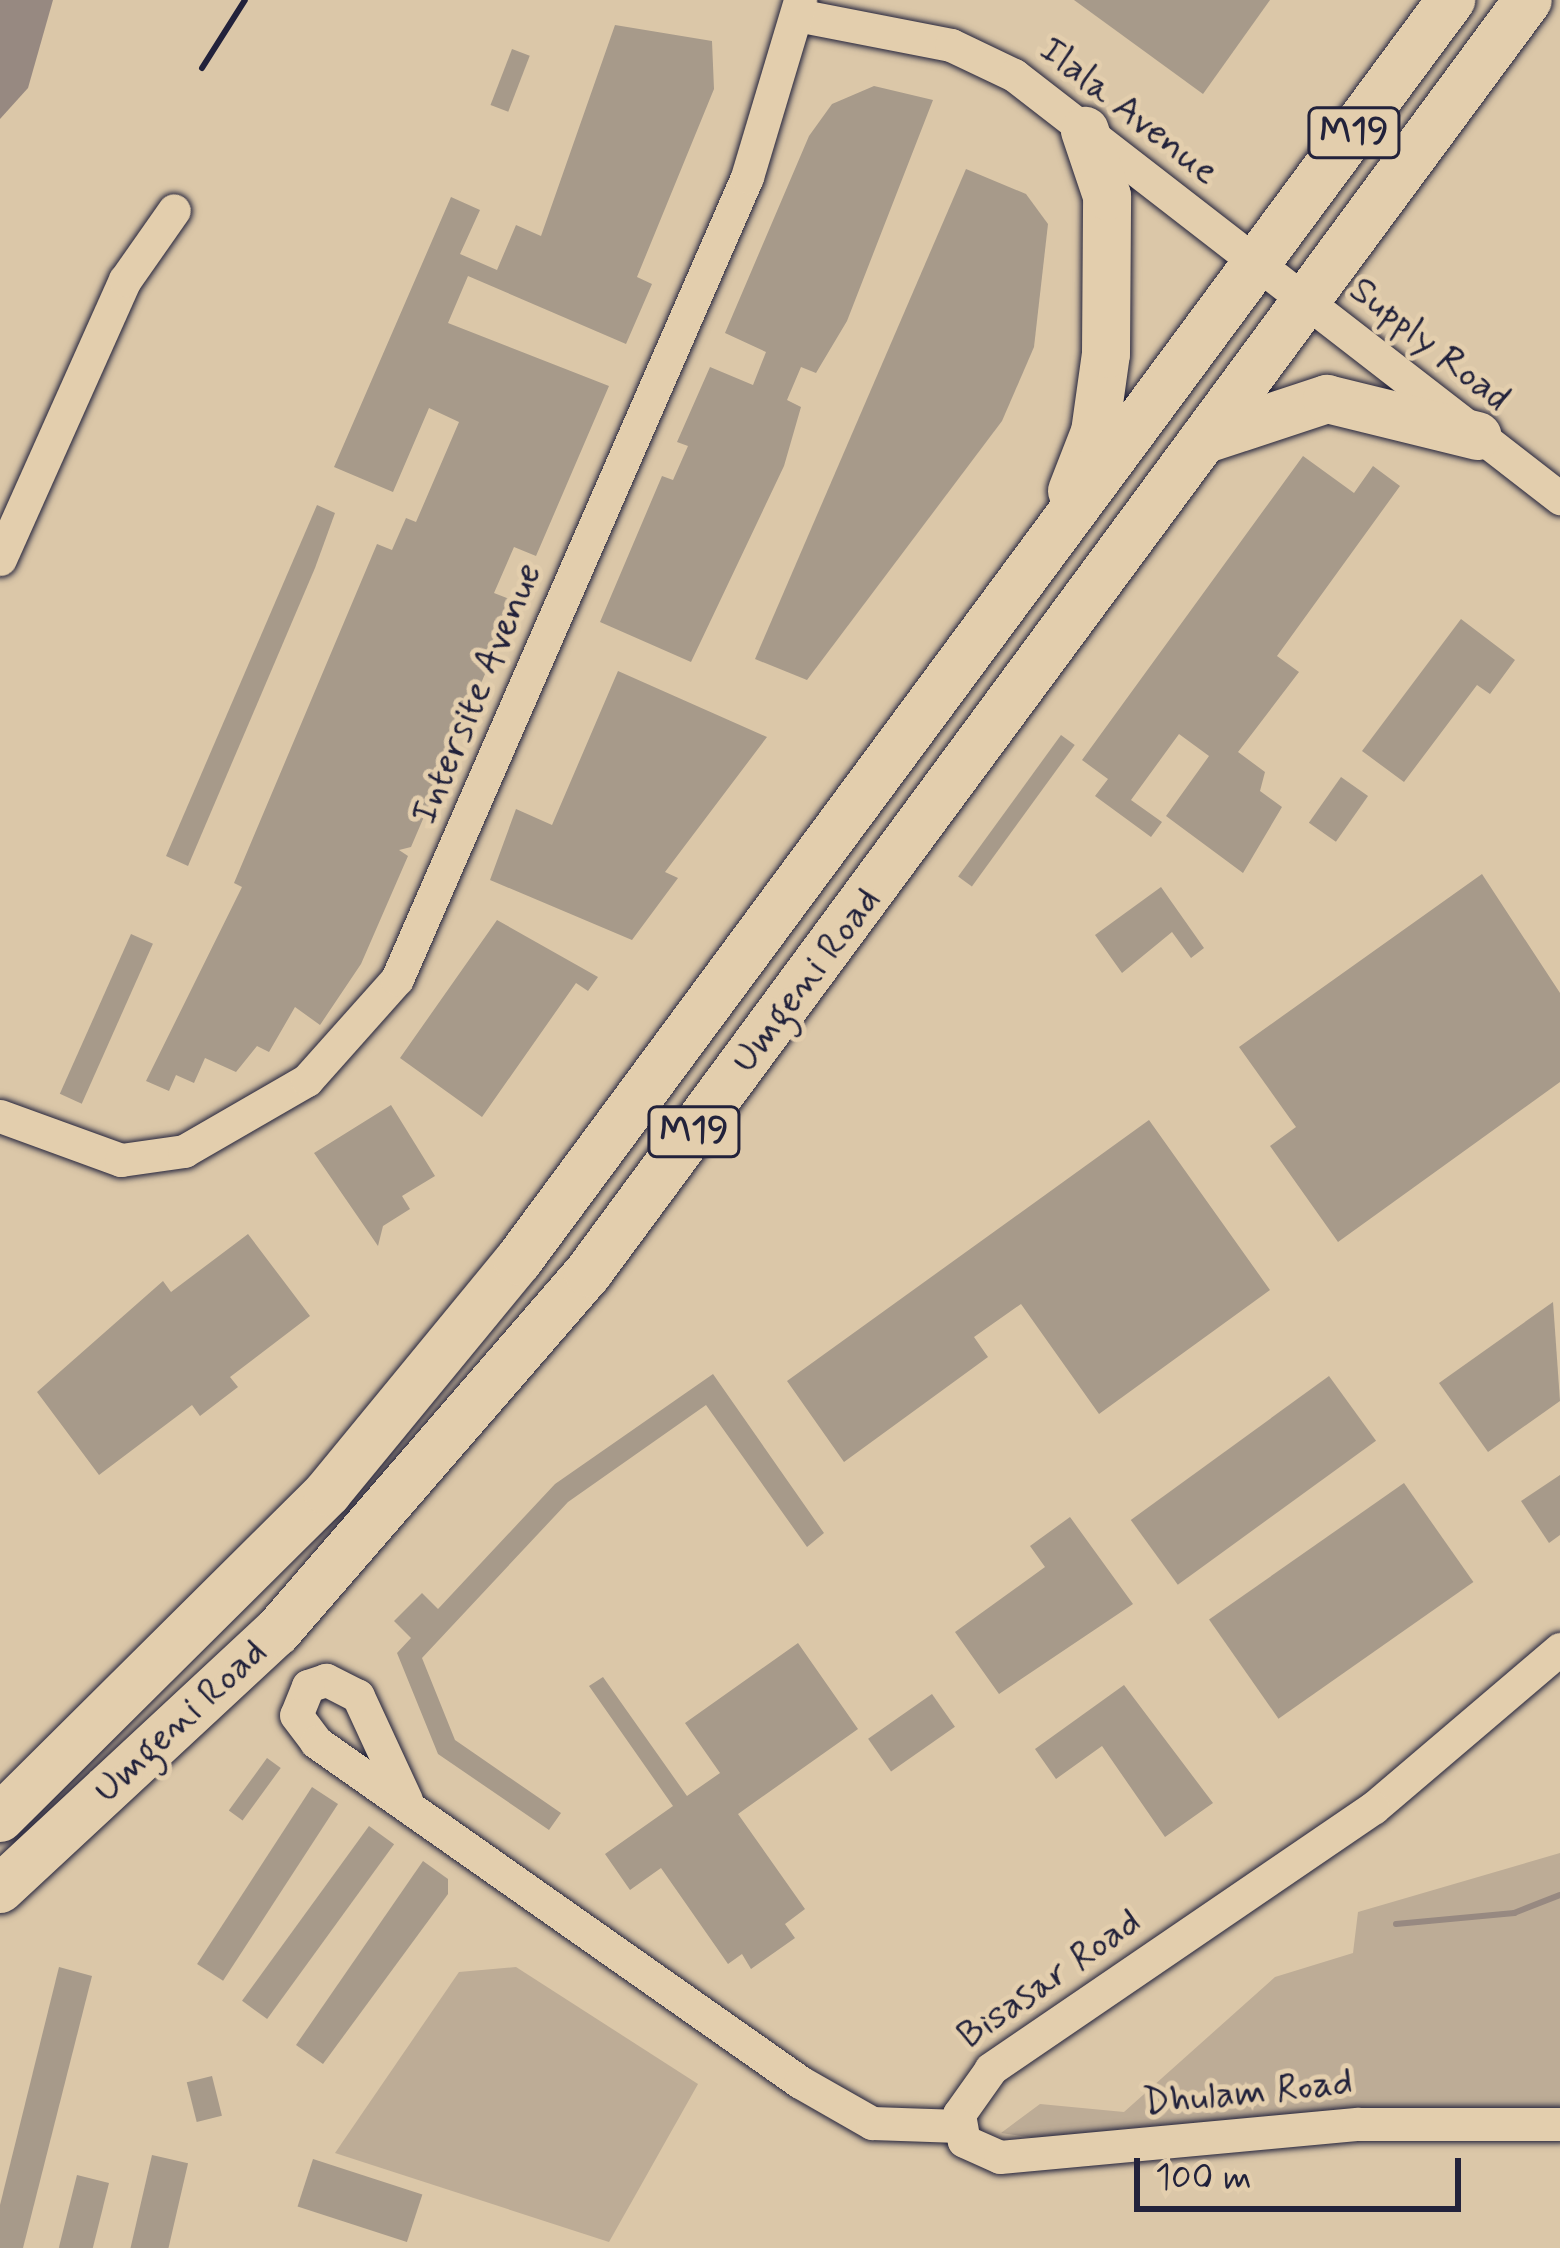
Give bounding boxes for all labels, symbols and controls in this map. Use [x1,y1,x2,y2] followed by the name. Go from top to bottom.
[1029,27,1227,197] street label: Ilala Avenue
[1306,103,1402,163] road number: M19
[1340,268,1518,422] street label: Supply Road
[401,554,555,834] street label: Intersite Avenue
[722,879,892,1083] street label: Umgeni Road
[646,1102,742,1162] road number: M19
[84,1630,278,1814] street label: Umgeni Road
[949,1900,1151,2060] street label: Bisasar Road
[1140,2060,1356,2128] street label: Dhulam Road
[1140,2134,1467,2208] scale bar
[1155,2155,1252,2202] text: 100 m

